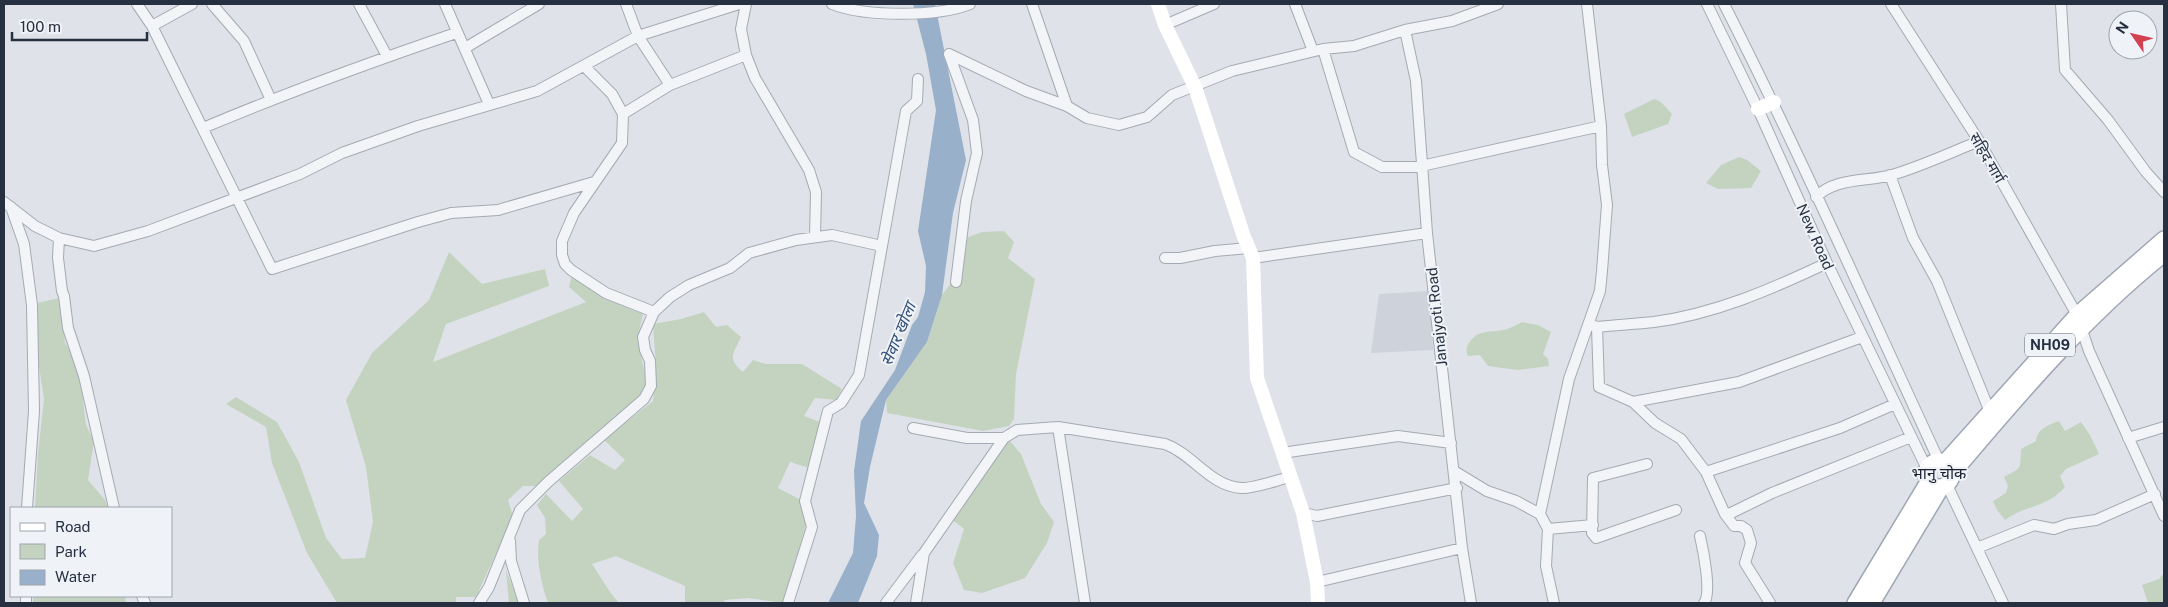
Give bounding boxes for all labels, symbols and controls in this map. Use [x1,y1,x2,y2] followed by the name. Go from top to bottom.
[12,10,148,42] scale bar
[2108,10,2158,60] north arrow
[20,18,61,35] text: 100 m
[2113,19,2132,37] text: N
[1966,130,2009,187] street label: सहिद मार्ग
[1793,201,1838,272] street label: New Road
[1423,267,1450,368] street label: Janajyoti Road
[877,297,921,369] water label: सेवार खोला
[2025,334,2075,356] road number: NH09
[1912,464,1967,484] district label: भानु चोक
[10,507,172,597] legend
[55,518,91,535] text: Road
[55,543,87,560] text: Park
[55,568,97,585] text: Water

